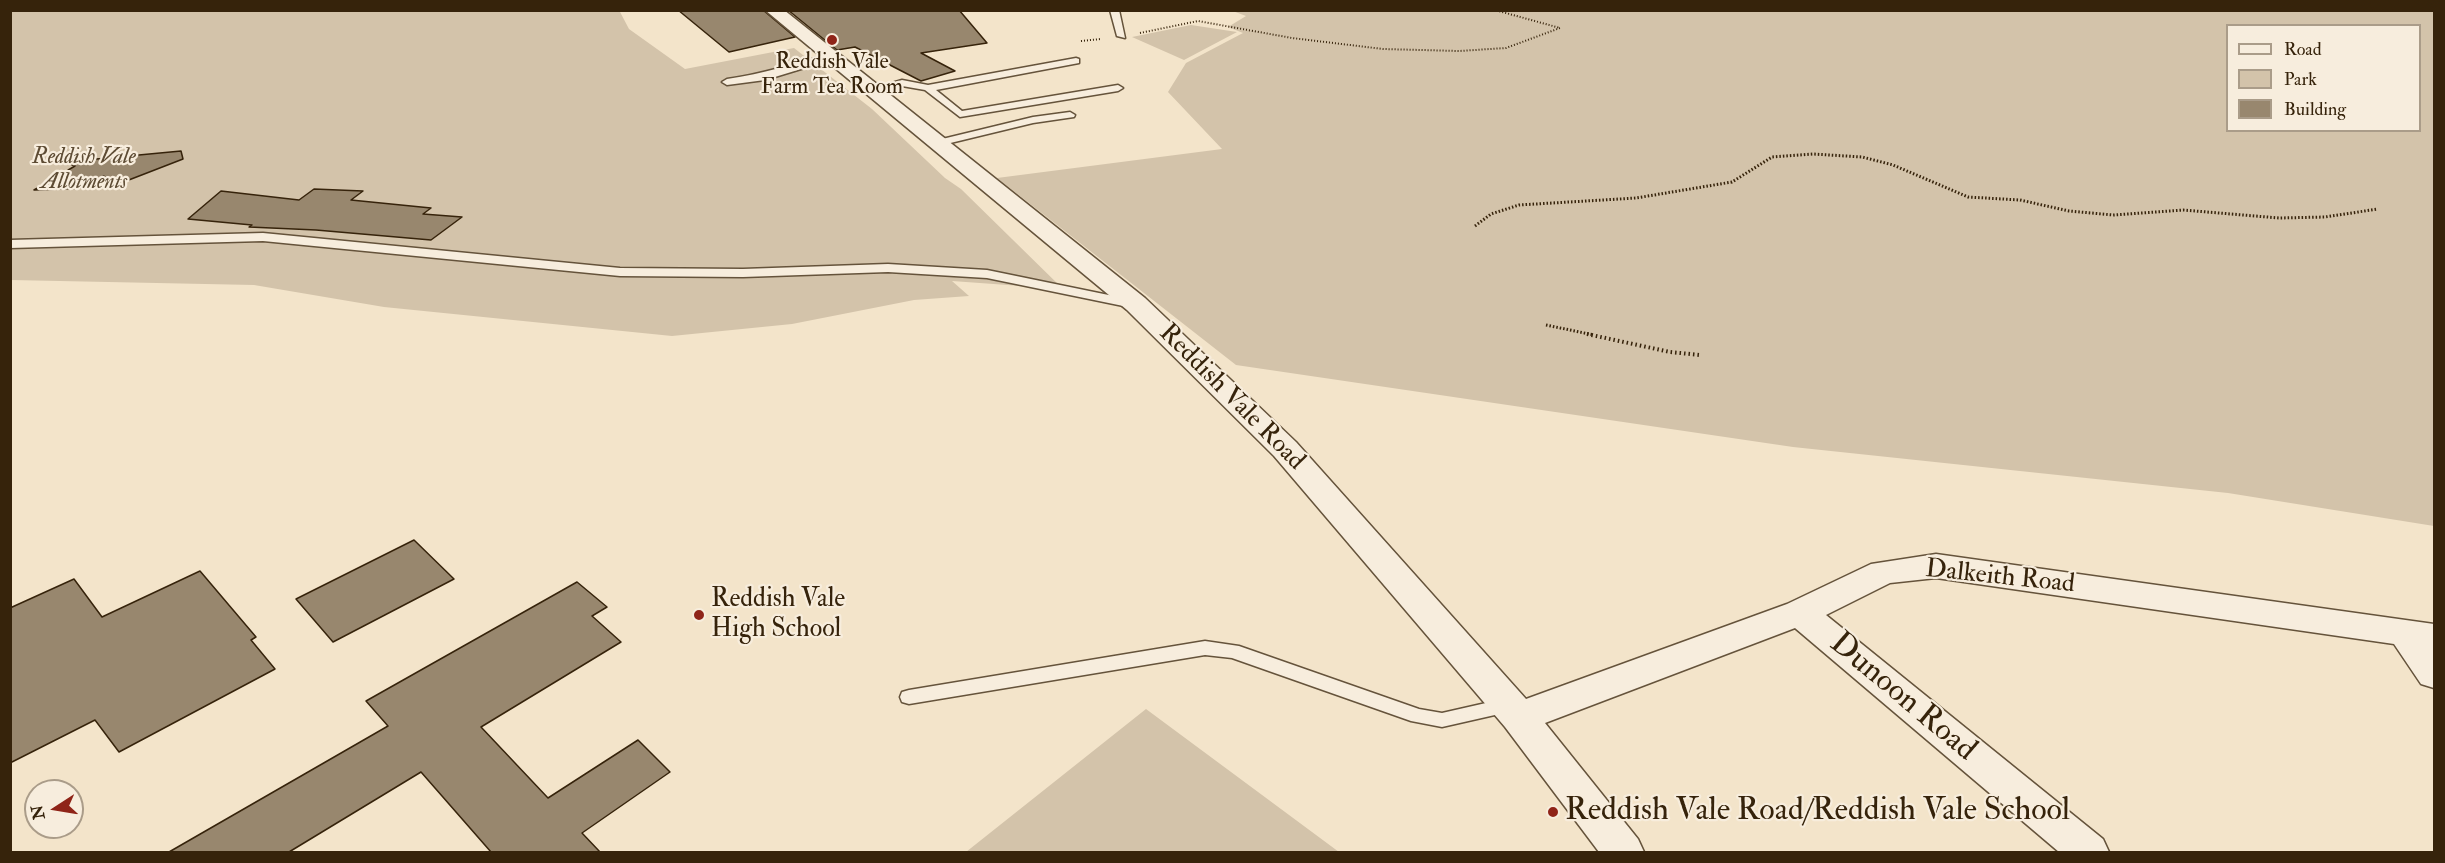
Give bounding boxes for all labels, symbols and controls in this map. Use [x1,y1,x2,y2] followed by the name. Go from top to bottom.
[2226,24,2421,132] legend
[825,33,839,47] marker: Reddish Vale Farm Tea Room
[2284,38,2322,61] text: Road
[761,50,903,101] place label: Reddish Vale Farm Tea Room
[2284,68,2317,91] text: Park
[2284,98,2346,121] text: Building
[32,145,136,196] park label: Reddish Vale Allotments
[1151,318,1311,478] street label: Reddish Vale Road
[1924,555,2076,601] street label: Dalkeith Road
[711,584,845,646] place label: Reddish Vale High School
[692,608,706,622] marker: Reddish Vale High School
[1821,625,1983,771] street label: Dunoon Road
[24,779,84,839] north arrow
[1565,793,2070,831] place label: Reddish Vale Road/Reddish Vale School
[27,803,50,821] text: N
[1546,805,1560,819] marker: Reddish Vale Road/Reddish Vale School

